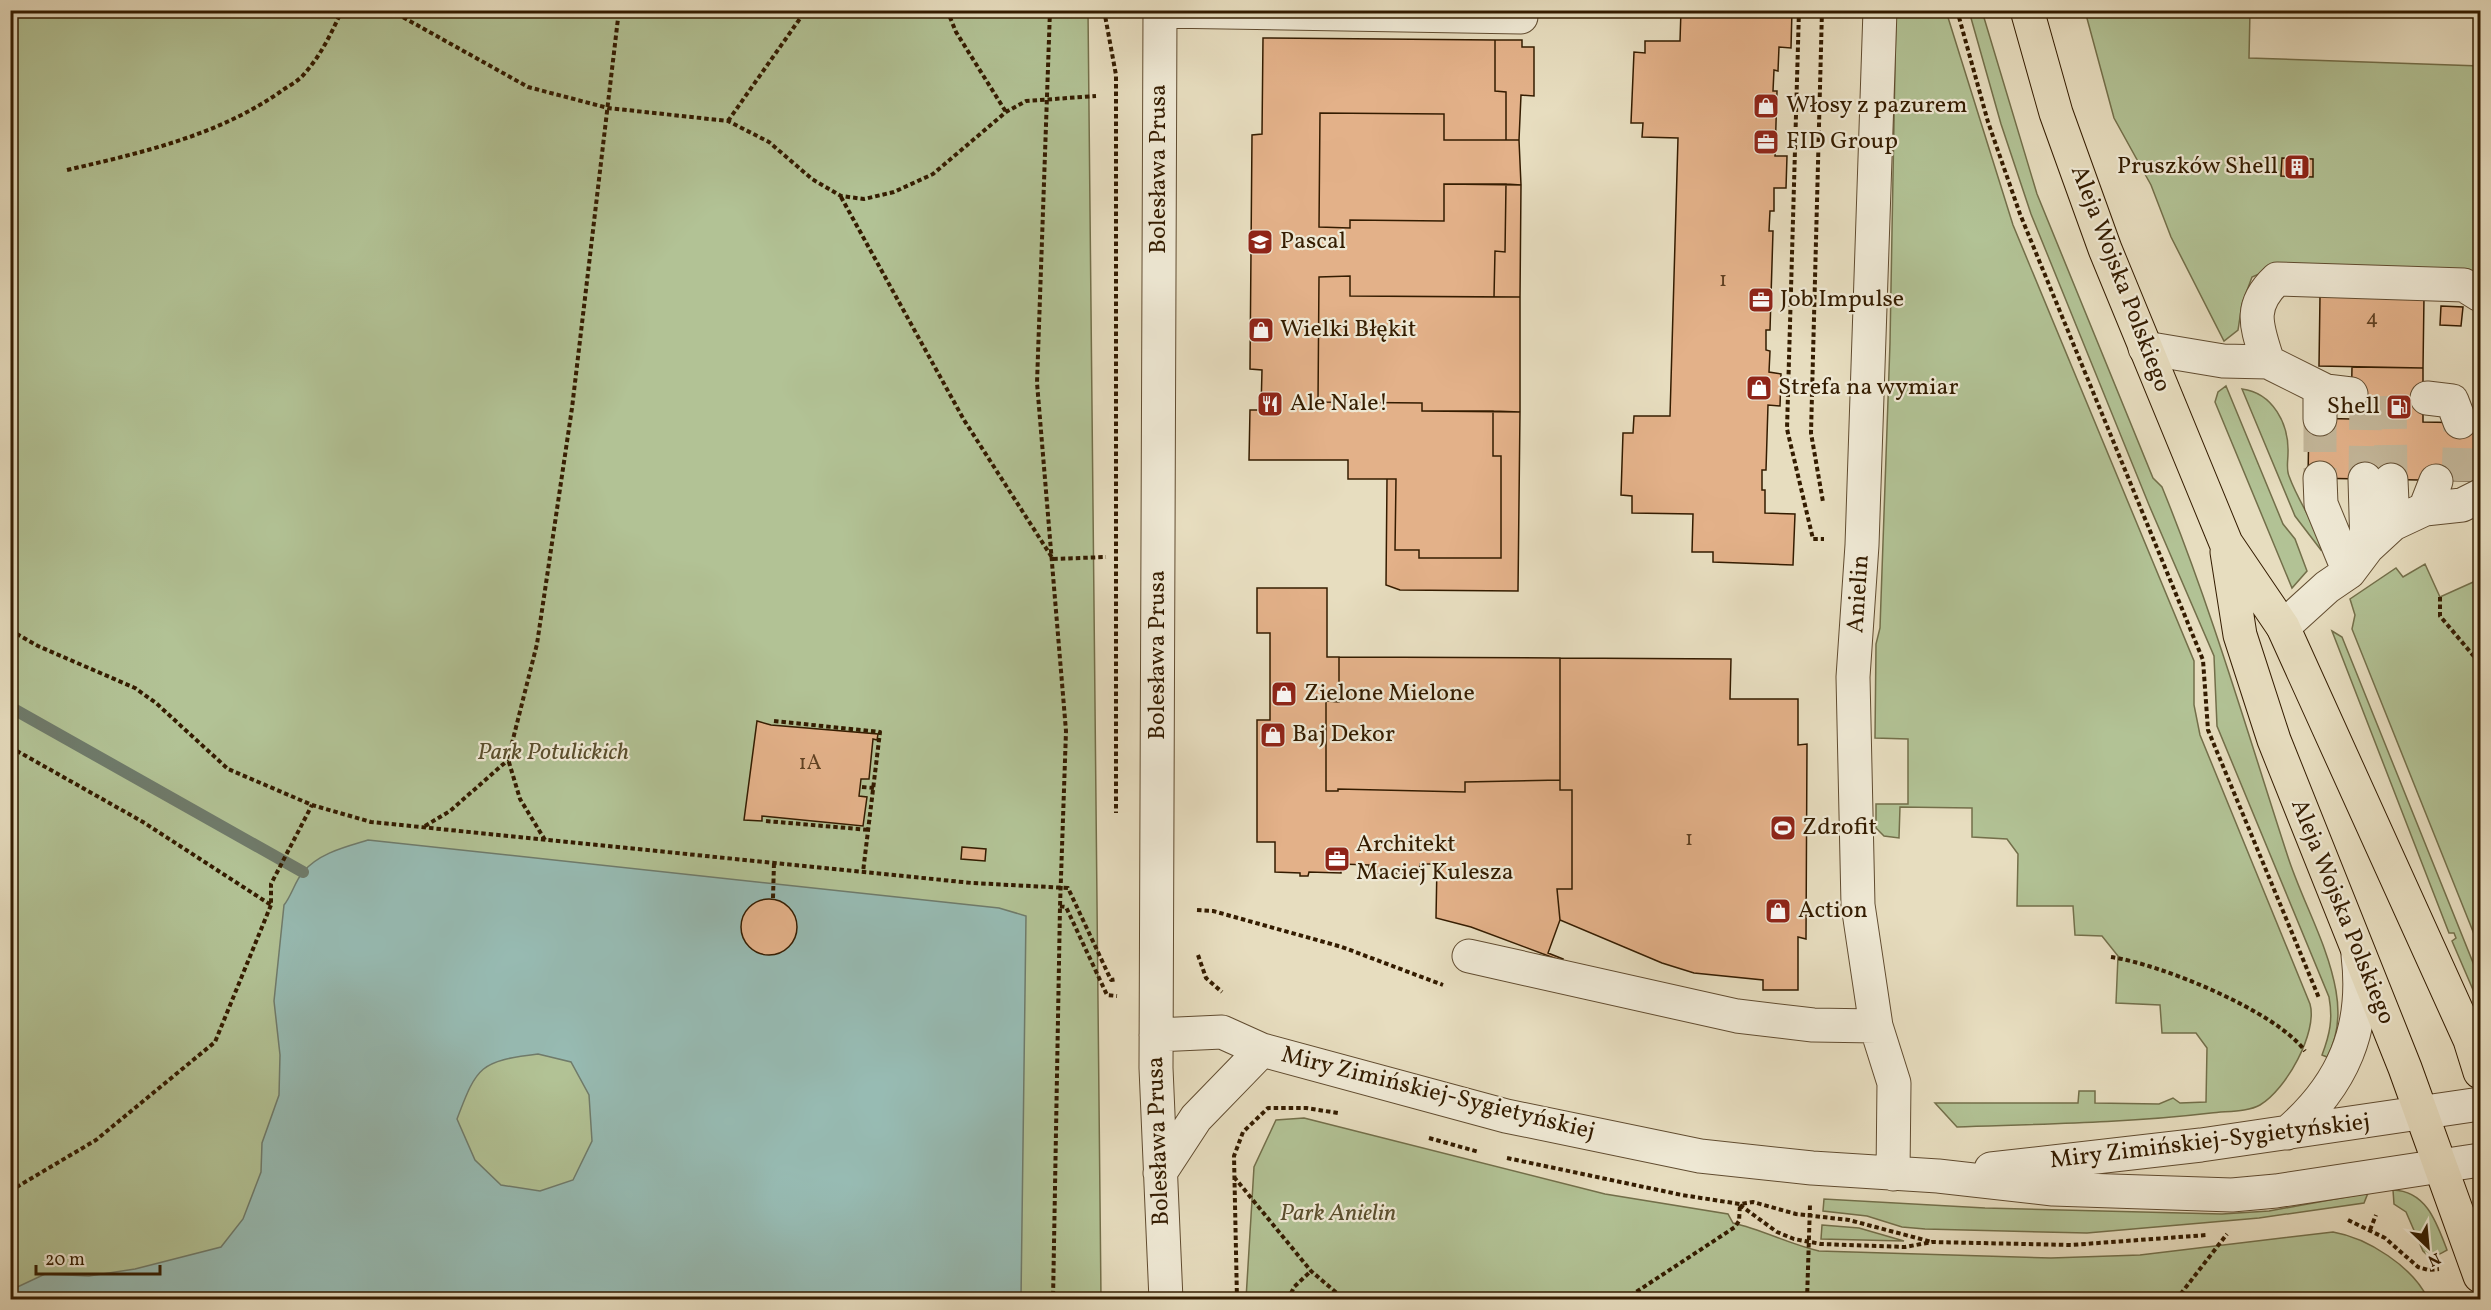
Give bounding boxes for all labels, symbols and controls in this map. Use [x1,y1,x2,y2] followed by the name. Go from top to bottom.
[1142,84,1176,254] street label: Bolesława Prusa
[1786,89,1967,123] place label: Włosy z pazurem
[1751,91,1781,121] shop icon: Włosy z pazurem
[1786,125,1898,159] place label: FID Group
[1751,127,1781,157] office icon: FID Group
[2117,150,2278,184] place label: Pruszków Shell
[2282,152,2312,182] building icon: Pruszków Shell
[2061,161,2179,397] street label: Aleja Wojska Polskiego
[1280,225,1346,259] place label: Pascal
[1245,227,1275,257] school or university icon: Pascal
[1719,266,1727,295] house number: 1
[1780,283,1904,317] place label: Job Impulse
[1746,285,1776,315] office icon: Job Impulse
[2366,304,2378,333] house number: 4
[1280,313,1416,347] place label: Wielki Błękit
[1246,315,1276,345] shop icon: Wielki Błękit
[1778,371,1958,405] place label: Strefa na wymiar
[1744,373,1774,403] shop icon: Strefa na wymiar
[1290,387,1388,421] place label: Ale Nale!
[1255,389,1285,419] restaurant icon: Ale Nale!
[2327,390,2380,424] place label: Shell
[2384,392,2414,422] fuel station icon: Shell
[1839,554,1879,634] street label: Anielin
[1141,570,1175,740] street label: Bolesława Prusa
[1304,677,1475,711] place label: Zielone Mielone
[1269,679,1299,709] shop icon: Zielone Mielone
[1292,718,1395,752] place label: Baj Dekor
[1258,720,1288,750] shop icon: Baj Dekor
[477,736,629,770] park label: Park Potulickich
[799,749,822,778] house number: 1A
[2281,794,2403,1030] street label: Aleja Wojska Polskiego
[1802,811,1877,845] place label: Zdrofit
[1768,813,1798,843] sports icon: Zdrofit
[1685,825,1693,854] house number: 1
[1356,828,1514,890] place label: Architekt Maciej Kulesza
[1322,844,1352,874] office icon: Architekt Maciej Kulesza
[1798,894,1868,928] place label: Action
[1763,896,1793,926] shop icon: Action
[1278,1039,1598,1149] street label: Miry Zimińskiej-Sygietyńskiej
[1139,1056,1179,1226] street label: Bolesława Prusa
[2048,1105,2372,1179] street label: Miry Zimińskiej-Sygietyńskiej
[1280,1197,1396,1231] park label: Park Anielin
[2398,1217,2458,1277] north arrow
[36,1238,160,1276] scale bar
[2423,1246,2444,1271] text: N
[45,1248,85,1273] text: 20 m

